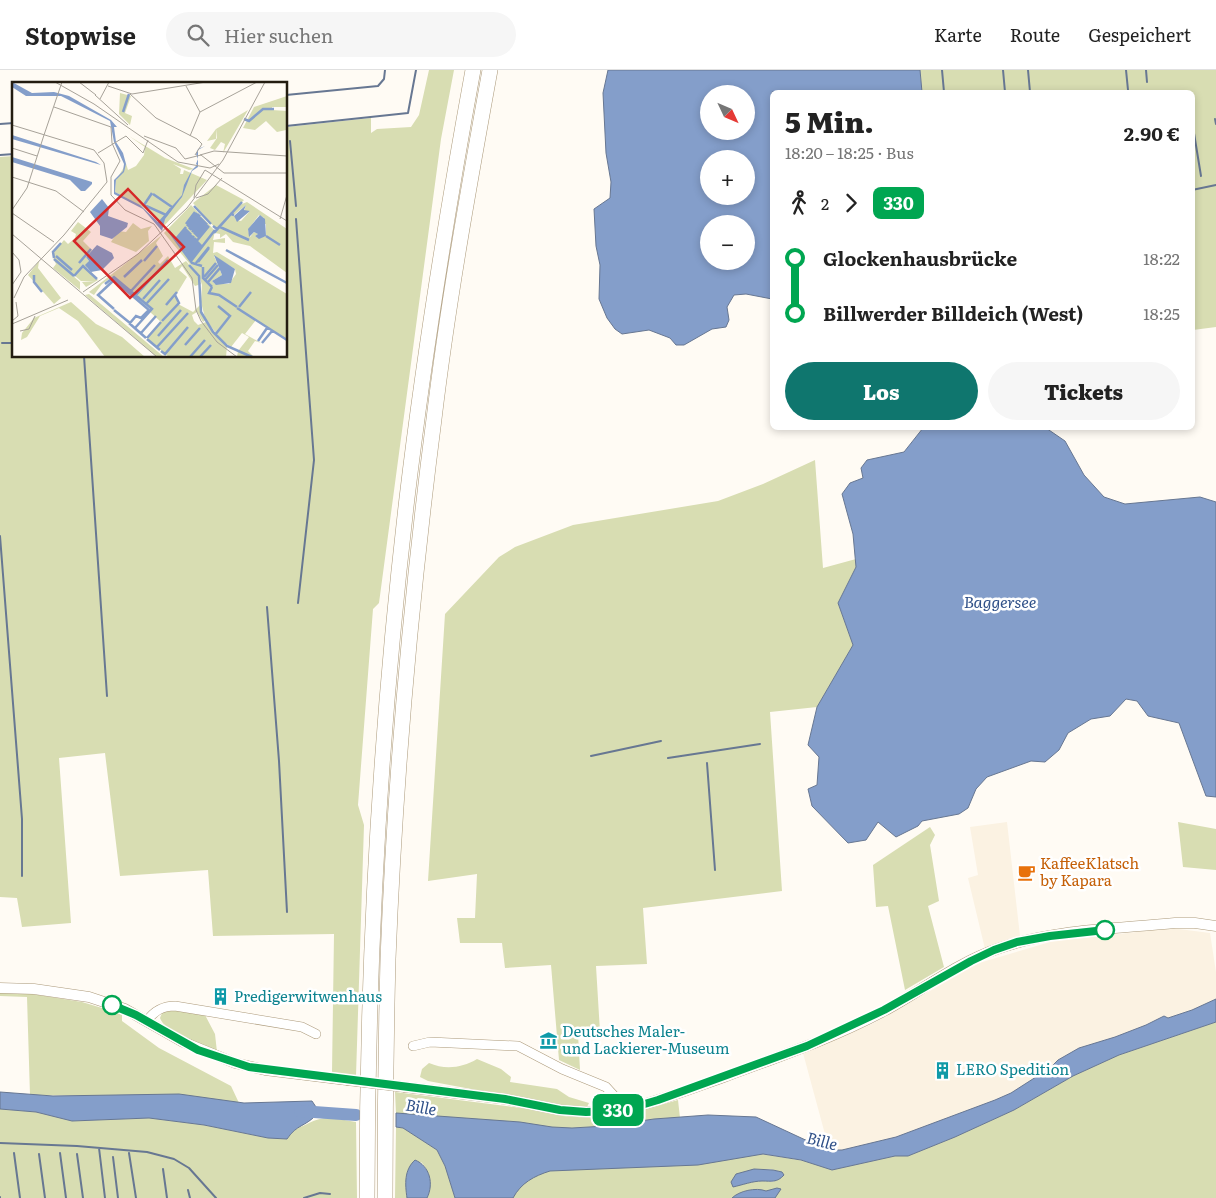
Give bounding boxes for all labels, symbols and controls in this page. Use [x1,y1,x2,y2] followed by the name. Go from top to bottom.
[166,12,516,57] search box
[25,17,136,52] text: Stopwise
[184,21,212,49] icon: search
[224,21,333,49] text: Hier suchen
[934,21,982,48] text: Karte
[1010,21,1060,48] text: Route
[1088,21,1191,48] text: Gespeichert
[12,82,288,358] inset map
[700,85,755,140] north arrow
[700,85,755,270] map controls
[785,100,874,142] text: 5 Min.
[1124,119,1180,147] text: 2.90 €
[785,140,914,164] text: 18:20 – 18:25 · Bus
[700,150,755,205] button: +
[785,189,813,217] icon: walk
[837,189,865,217] icon: forward
[883,189,914,216] text: 330
[821,191,829,215] text: 2
[700,215,755,270] button: −
[823,244,1017,272] text: Glockenhausbrücke
[1143,246,1180,270] text: 18:22
[823,299,1083,327] text: Billwerder Billdeich (West)
[1143,301,1180,325] text: 18:25
[785,362,978,420] button: Los
[988,362,1180,420] button: Tickets
[964,589,1036,613] water label: Baggersee
[1040,851,1139,891] place label: KaffeeKlatsch by Kapara
[1016,863,1036,883] cafe icon: KaffeeKlatsch by Kapara
[1095,920,1115,940] unlabelled marker
[234,984,382,1007] place label: Predigerwitwenhaus
[210,987,230,1007] building icon: Predigerwitwenhaus
[102,995,122,1015] unlabelled marker
[562,1019,730,1059] place label: Deutsches Maler- und Lackierer-Museum
[538,1031,558,1051] museum icon: Deutsches Maler- und Lackierer-Museum
[956,1057,1069,1080] place label: LERO Spedition
[932,1060,952,1080] building icon: LERO Spedition
[404,1092,439,1121] water label: Bille
[589,1094,647,1126] line badge: 330
[603,1096,633,1123] text: 330
[804,1125,840,1155] water label: Bille

